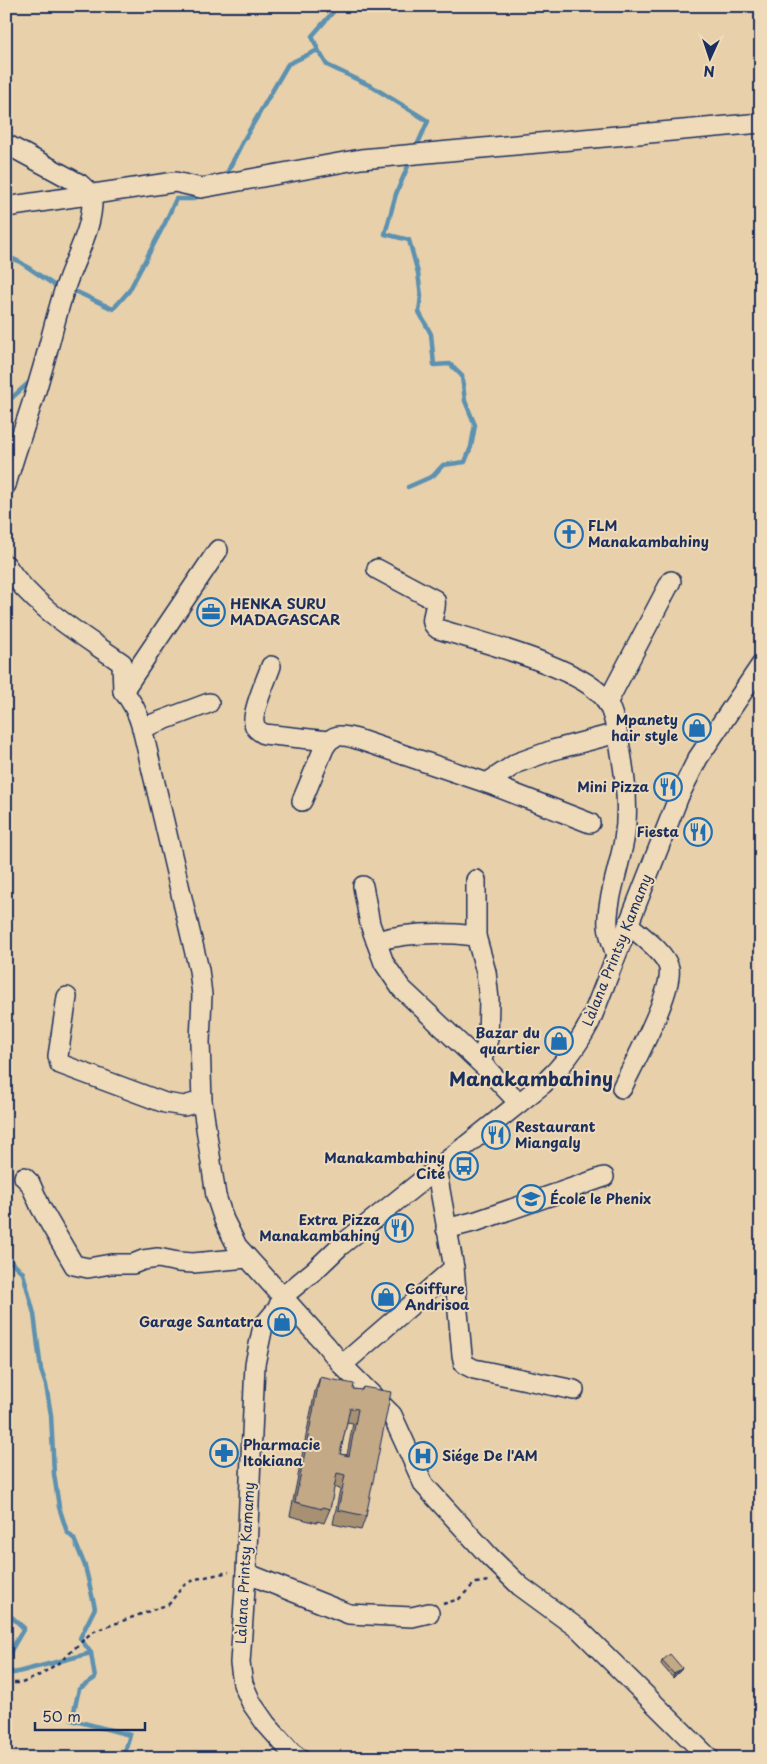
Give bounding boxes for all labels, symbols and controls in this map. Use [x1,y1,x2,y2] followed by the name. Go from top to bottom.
[684,32,734,82] north arrow
[703,61,715,82] text: N
[588,515,709,552] place label: FLM Manakambahiny
[554,519,584,549] church icon: FLM Manakambahiny
[230,593,340,630] place label: HENKA SURU MADAGASCAR
[196,597,226,627] office icon: HENKA SURU MADAGASCAR
[611,709,678,746] place label: Mpanety hair style
[682,713,712,743] shop icon: Mpanety hair style
[653,772,683,802] restaurant icon: Mini Pizza
[577,776,650,797] place label: Mini Pizza
[683,817,713,847] restaurant icon: Fiesta
[637,821,680,842] place label: Fiesta
[576,871,657,1029] street label: Làlana Printsy Kamamy
[475,1022,541,1059] place label: Bazar du quartier
[544,1026,574,1056] shop icon: Bazar du quartier
[449,1064,613,1092] district label: Manakambahiny
[515,1116,596,1153] place label: Restaurant Miangaly
[481,1120,511,1150] restaurant icon: Restaurant Miangaly
[324,1147,445,1184] place label: Manakambahiny Cité
[449,1151,479,1181] bus stop icon: Manakambahiny Cité
[516,1184,546,1214] school or university icon: École le Phenix
[550,1188,651,1209] place label: École le Phenix
[259,1209,381,1246] place label: Extra Pizza Manakambahiny
[384,1213,414,1243] restaurant icon: Extra Pizza Manakambahiny
[405,1278,470,1315] place label: Coiffure Andrisoa
[371,1282,401,1312] shop icon: Coiffure Andrisoa
[267,1307,297,1337] shop icon: Garage Santatra
[139,1311,263,1332] place label: Garage Santatra
[243,1434,321,1471] place label: Pharmacie Itokiana
[209,1438,239,1468] pharmacy icon: Pharmacie Itokiana
[408,1441,438,1471] hospital icon: Siége De l'AM
[442,1445,538,1466] place label: Siége De l'AM
[230,1481,259,1645] street label: Làlana Printsy Kamamy
[35,1699,145,1731] scale bar
[42,1704,81,1727] text: 50 m

